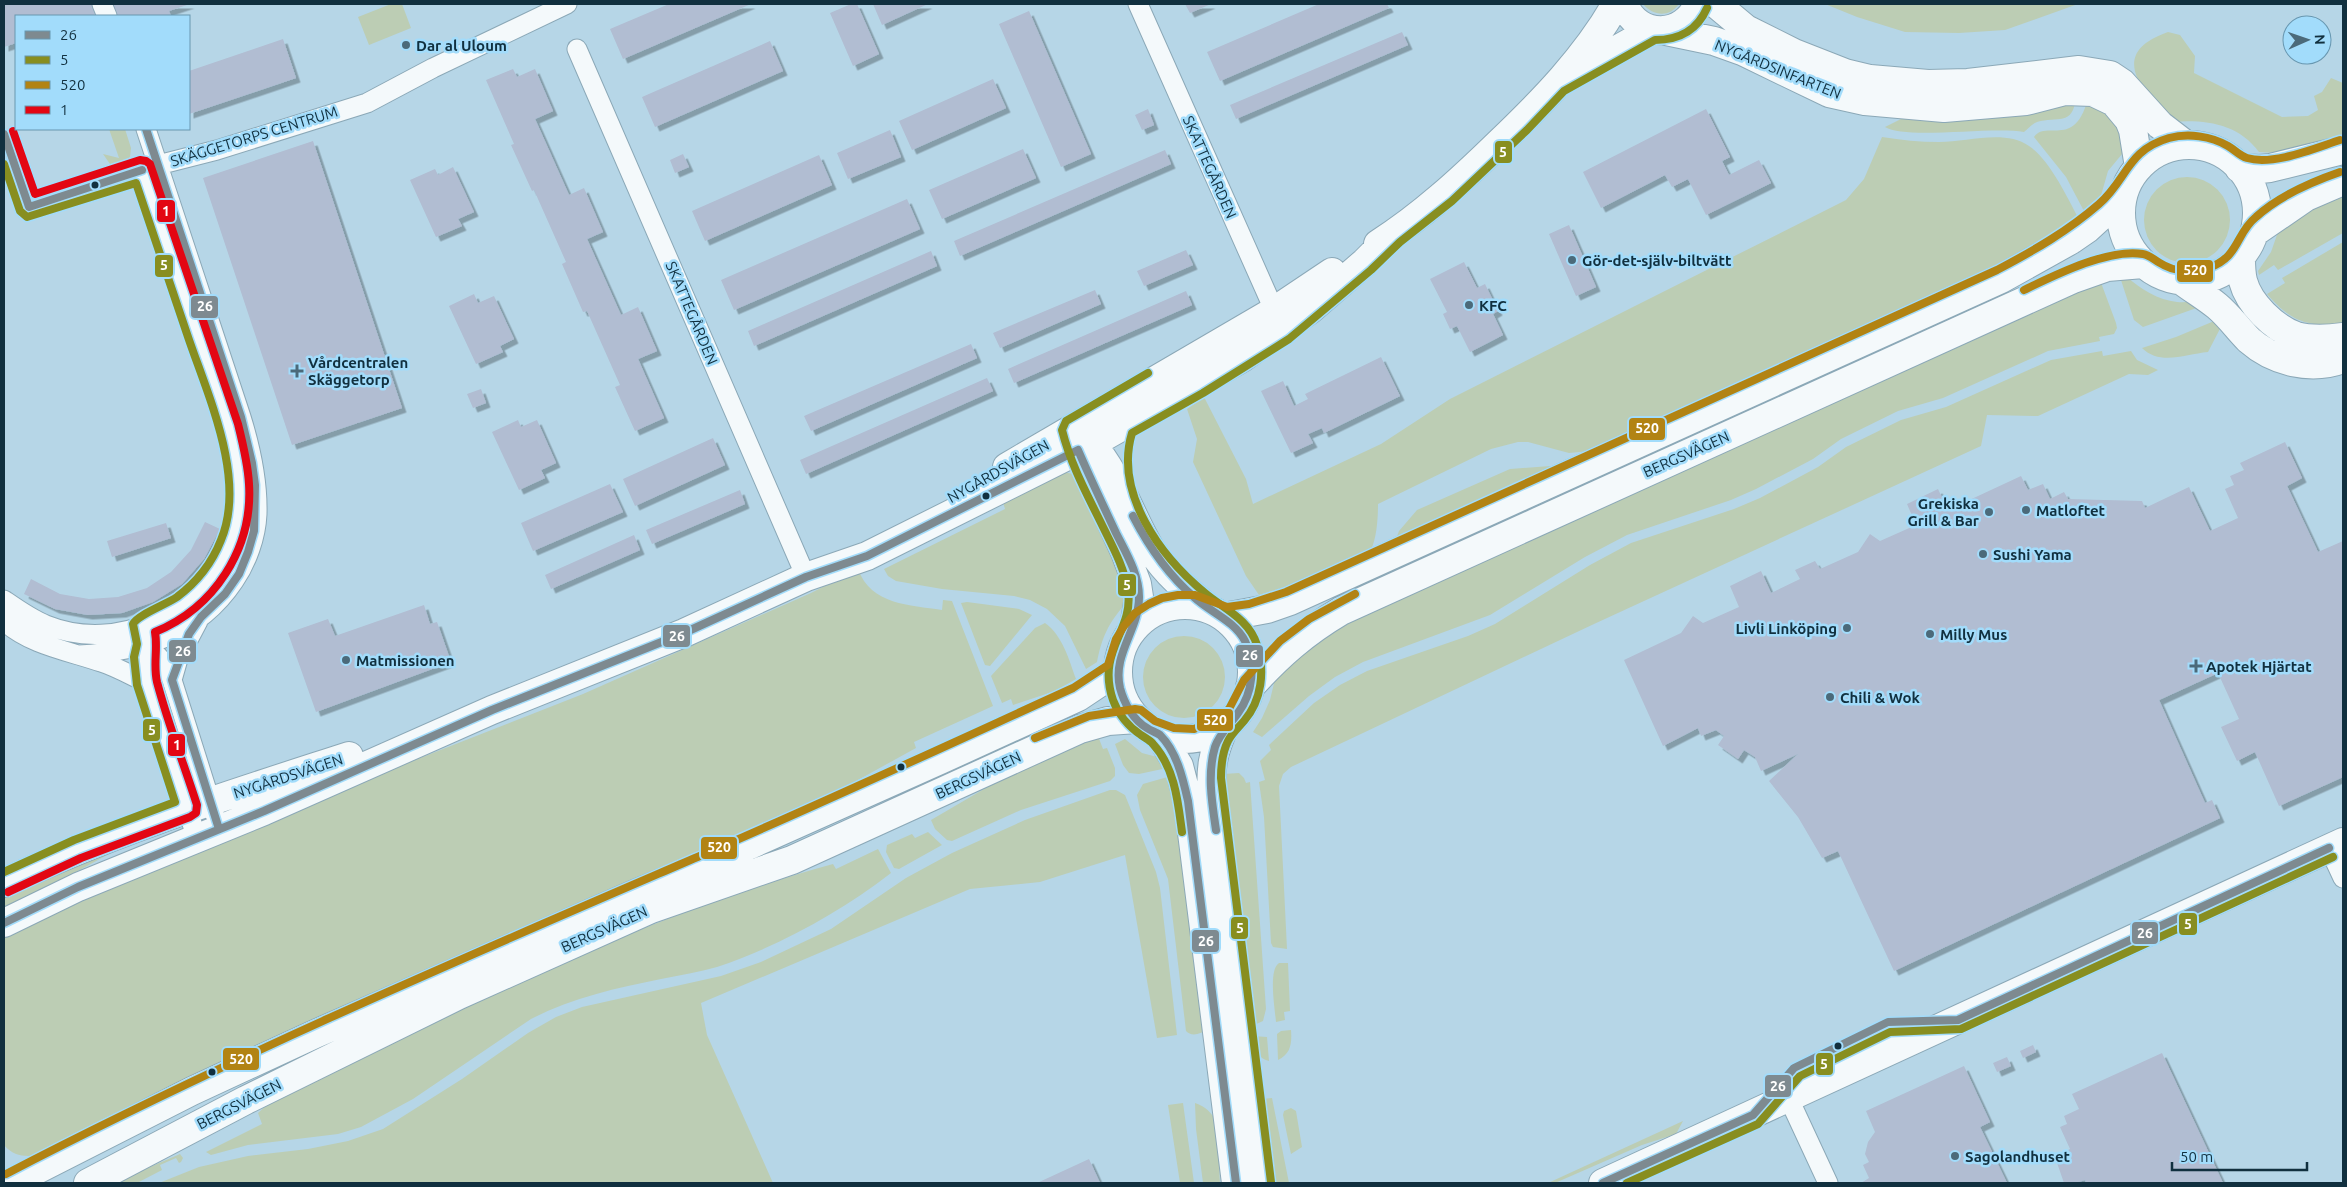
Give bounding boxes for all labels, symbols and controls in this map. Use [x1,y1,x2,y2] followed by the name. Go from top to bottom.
[15,15,190,130] legend
[2282,15,2332,65] north arrow
[60,26,77,43] text: 26
[2312,34,2328,45] text: N
[1712,36,1844,102] street label: NYGÅRDSINFARTEN
[416,37,507,54] place label: Dar al Uloum
[400,39,412,51] marker: Dar al Uloum
[60,51,68,68] text: 5
[60,76,85,93] text: 520
[60,101,68,118] text: 1
[168,102,340,170] street label: SKÄGGETORPS CENTRUM
[1180,113,1240,221] street label: SKATTEGÅRDEN
[1494,140,1513,164] line badge: 5
[1499,144,1507,160] text: 5
[90,180,100,190] unlabelled marker
[156,199,176,223] line badge: 1
[162,203,170,219] text: 1
[1582,252,1732,269] place label: Gör-det-själv-biltvätt
[154,254,174,278] line badge: 5
[1566,254,1578,266] marker: Gör-det-själv-biltvätt
[160,257,168,273] text: 5
[663,259,721,367] street label: SKATTEGÅRDEN
[2176,259,2214,283] line badge: 520
[2183,262,2207,278] text: 520
[190,295,219,319] line badge: 26
[1479,297,1507,314] place label: KFC
[197,298,213,314] text: 26
[1463,299,1475,311] marker: KFC
[308,354,408,388] place label: Vårdcentralen Skäggetorp
[290,364,304,378] marker: Vårdcentralen Skäggetorp
[1628,417,1666,441] line badge: 520
[1635,420,1659,436] text: 520
[1640,427,1732,481] street label: BERGSVÄGEN
[944,436,1052,506] street label: NYGÅRDSVÄGEN
[981,491,991,501] unlabelled marker
[1907,495,1980,529] place label: Grekiska Grill & Bar
[2036,502,2106,519] place label: Matloftet
[2020,504,2032,516] marker: Matloftet
[1983,506,1995,518] marker: Grekiska Grill & Bar
[1993,546,2072,563] place label: Sushi Yama
[1977,548,1989,560] marker: Sushi Yama
[1117,573,1137,597] line badge: 5
[1123,577,1131,593] text: 5
[1736,620,1837,637] place label: Livli Linköping
[1841,622,1853,634] marker: Livli Linköping
[662,624,691,648] line badge: 26
[1940,626,2007,643] place label: Milly Mus
[669,628,685,644] text: 26
[1924,628,1936,640] marker: Milly Mus
[168,639,197,663] line badge: 26
[175,643,191,659] text: 26
[1235,644,1264,668] line badge: 26
[1242,647,1258,663] text: 26
[356,652,455,669] place label: Matmissionen
[340,654,352,666] marker: Matmissionen
[2206,658,2312,675] place label: Apotek Hjärtat
[2190,660,2202,672] marker: Apotek Hjärtat
[1840,689,1920,706] place label: Chili & Wok
[1824,691,1836,703] marker: Chili & Wok
[1196,708,1234,732] line badge: 520
[1203,712,1227,728] text: 520
[142,718,161,742] line badge: 5
[148,722,156,738] text: 5
[167,733,186,757] line badge: 1
[173,737,181,753] text: 1
[933,748,1023,802] street label: BERGSVÄGEN
[231,750,345,802] street label: NYGÅRDSVÄGEN
[896,762,906,772] unlabelled marker
[700,836,738,860] line badge: 520
[707,839,731,855] text: 520
[558,902,650,956] street label: BERGSVÄGEN
[2178,912,2198,936] line badge: 5
[1230,916,1249,940] line badge: 5
[2184,916,2192,932] text: 5
[1236,920,1244,936] text: 5
[2131,921,2159,945] line badge: 26
[2137,925,2153,941] text: 26
[1191,929,1220,953] line badge: 26
[1198,933,1214,949] text: 26
[1833,1041,1843,1051] unlabelled marker
[222,1047,260,1071] line badge: 520
[229,1051,253,1067] text: 520
[1815,1052,1834,1076] line badge: 5
[1820,1056,1828,1072] text: 5
[207,1067,217,1077] unlabelled marker
[1764,1074,1792,1098] line badge: 26
[194,1075,284,1133] street label: BERGSVÄGEN
[1770,1078,1786,1094] text: 26
[2172,1140,2307,1172] scale bar
[1965,1148,2071,1165] place label: Sagolandhuset
[2180,1148,2213,1165] text: 50 m
[1949,1150,1961,1162] marker: Sagolandhuset

